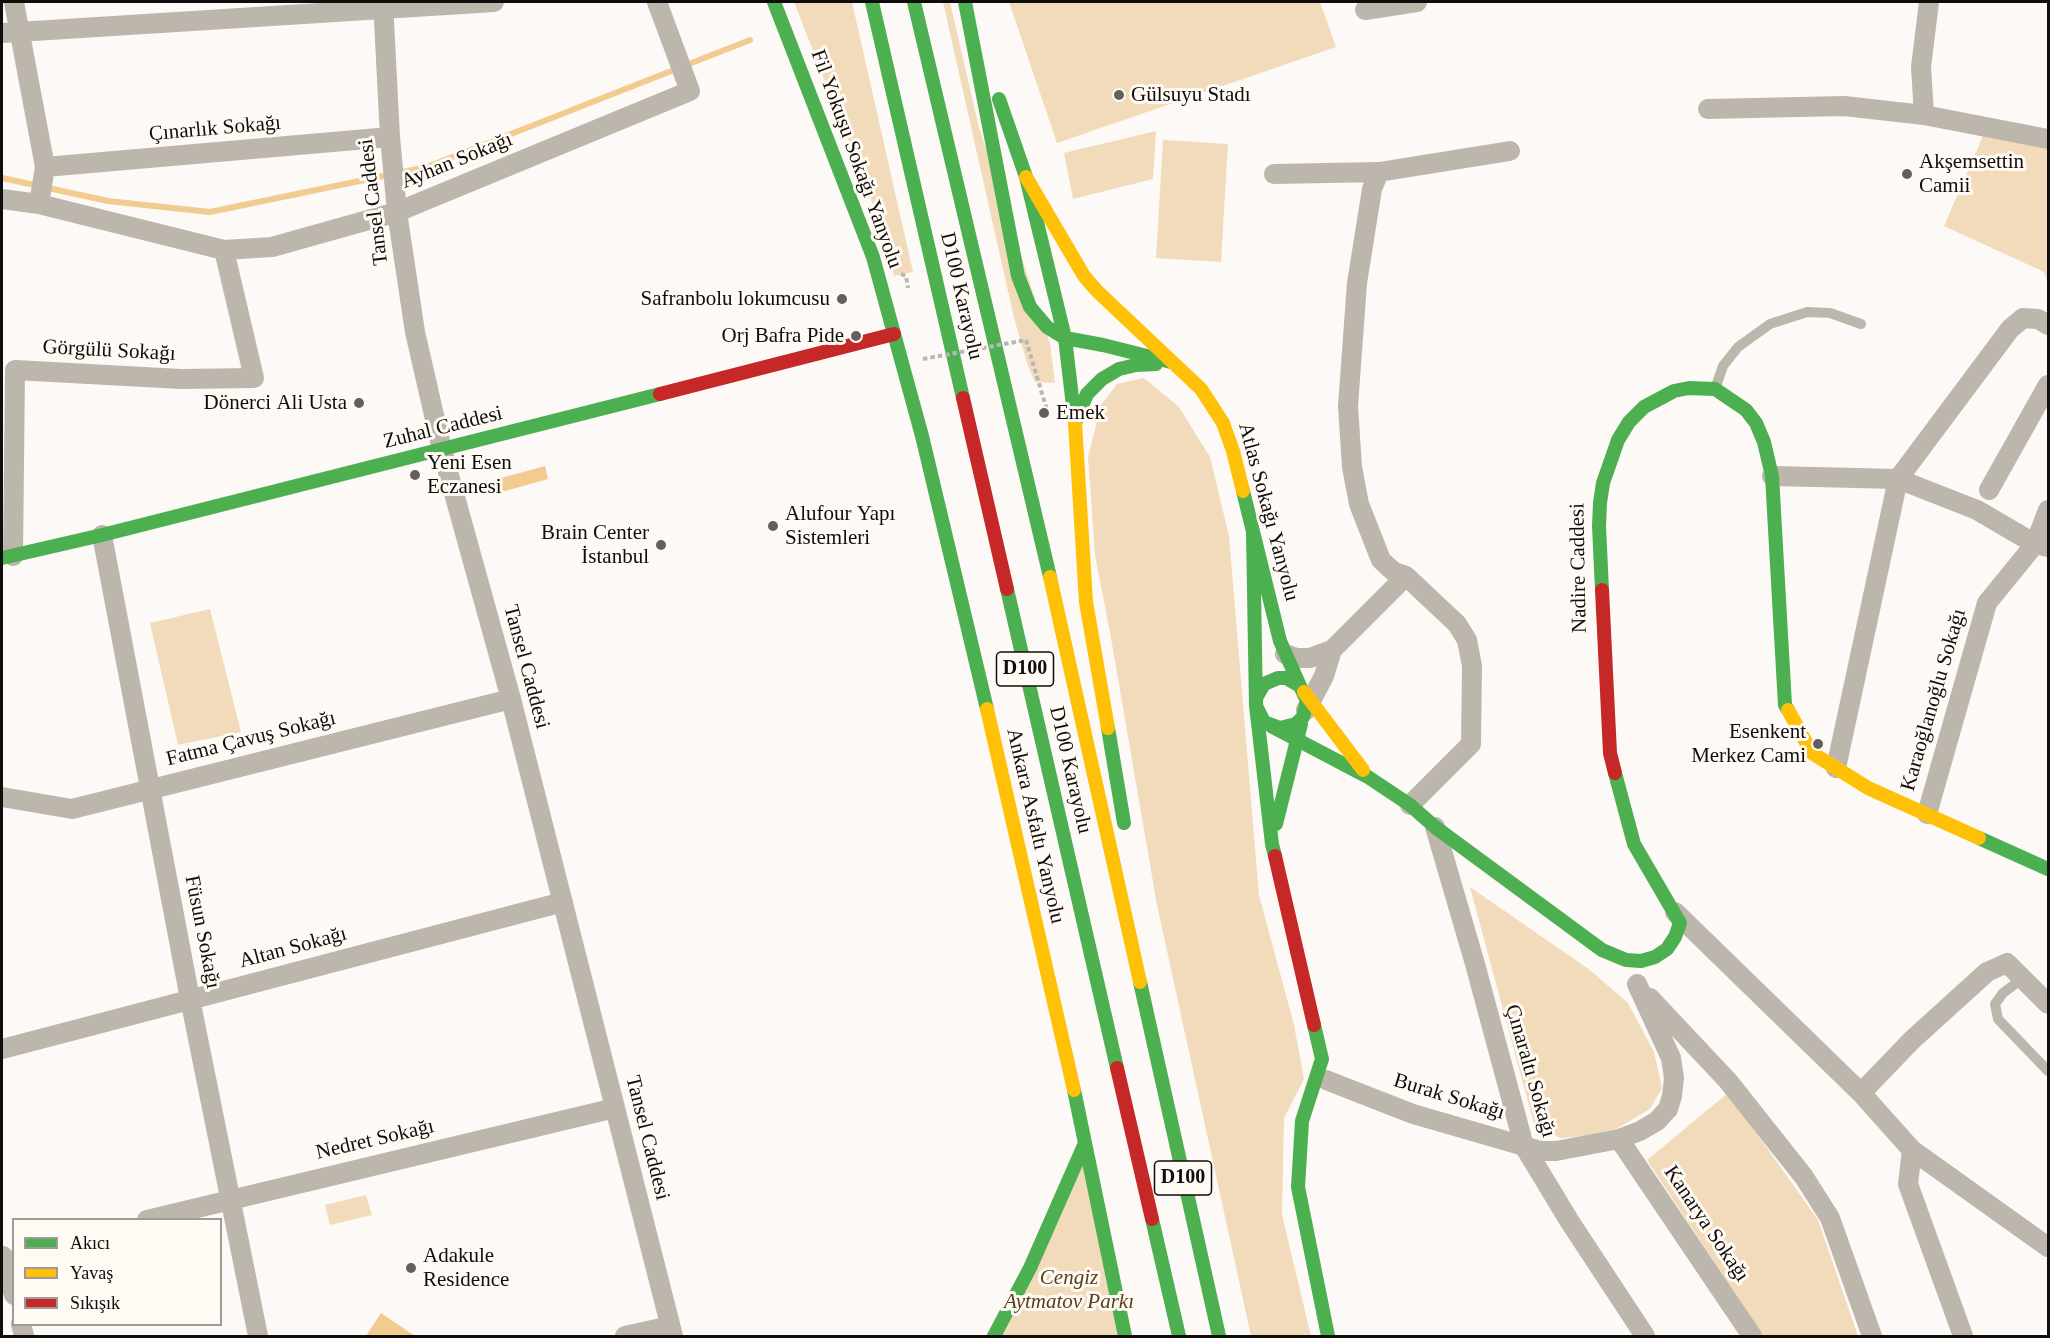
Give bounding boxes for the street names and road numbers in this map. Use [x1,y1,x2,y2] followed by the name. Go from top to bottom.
[805,46,907,272] street label: Fil Yokuşu Sokağı Yanyolu
[148,111,282,147] street label: Çınarlık Sokağı
[398,127,516,195] street label: Ayhan Sokağı
[354,137,394,267] street label: Tansel Caddesi
[934,230,988,362] street label: D100 Karayolu
[42,335,176,367] street label: Görgülü Sokağı
[381,401,505,455] street label: Zuhal Caddesi
[1232,420,1304,604] street label: Atlas Sokağı Yanyolu
[1565,503,1593,633] street label: Nadire Caddesi
[497,602,555,732] street label: Tansel Caddesi
[1896,606,1972,794] street label: Karaoğlanoğlu Sokağı
[996,652,1054,686] road number: D100
[1043,704,1097,836] street label: D100 Karayolu
[164,706,338,772] street label: Fatma Çavuş Sokağı
[1000,726,1070,926] street label: Ankara Asfaltı Yanyolu
[179,873,225,991] street label: Füsun Sokağı
[236,922,350,974] street label: Altan Sokağı
[1499,1002,1561,1140] street label: Çınaraltı Sokağı
[1390,1068,1508,1126] street label: Burak Sokağı
[619,1073,675,1203] street label: Tansel Caddesi
[313,1114,437,1166] street label: Nedret Sokağı
[1154,1161,1212,1195] road number: D100
[1658,1161,1754,1287] street label: Kanarya Sokağı

